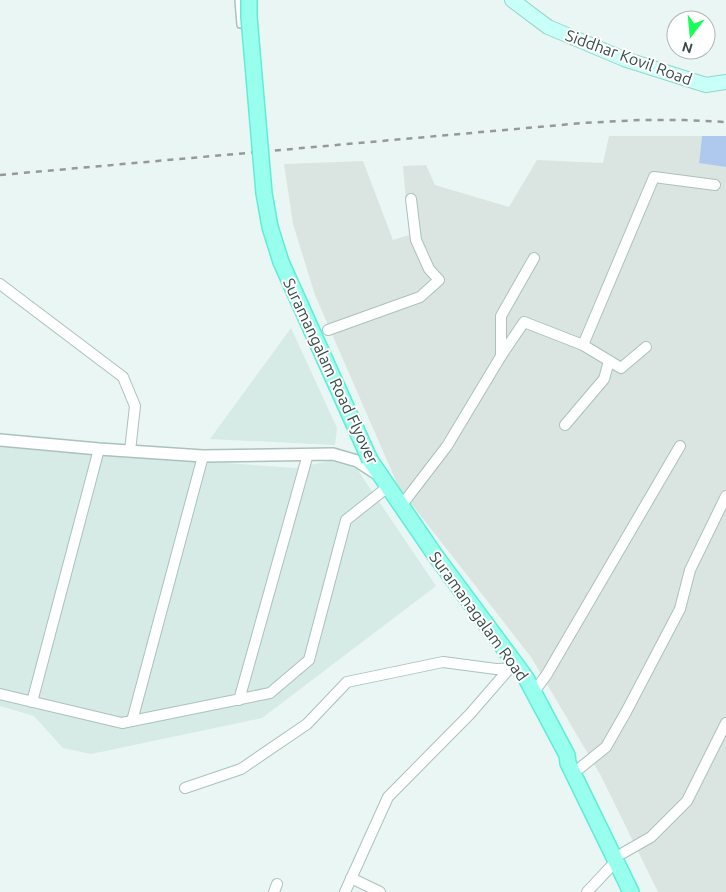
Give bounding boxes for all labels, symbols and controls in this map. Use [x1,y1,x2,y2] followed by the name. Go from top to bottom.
[666,10,716,60] north arrow
[563,26,695,88] street label: Siddhar Kovil Road
[680,38,695,57] text: N
[280,275,382,467] street label: Suramangalam Road Flyover
[426,548,532,684] street label: Suramanagalam Road

